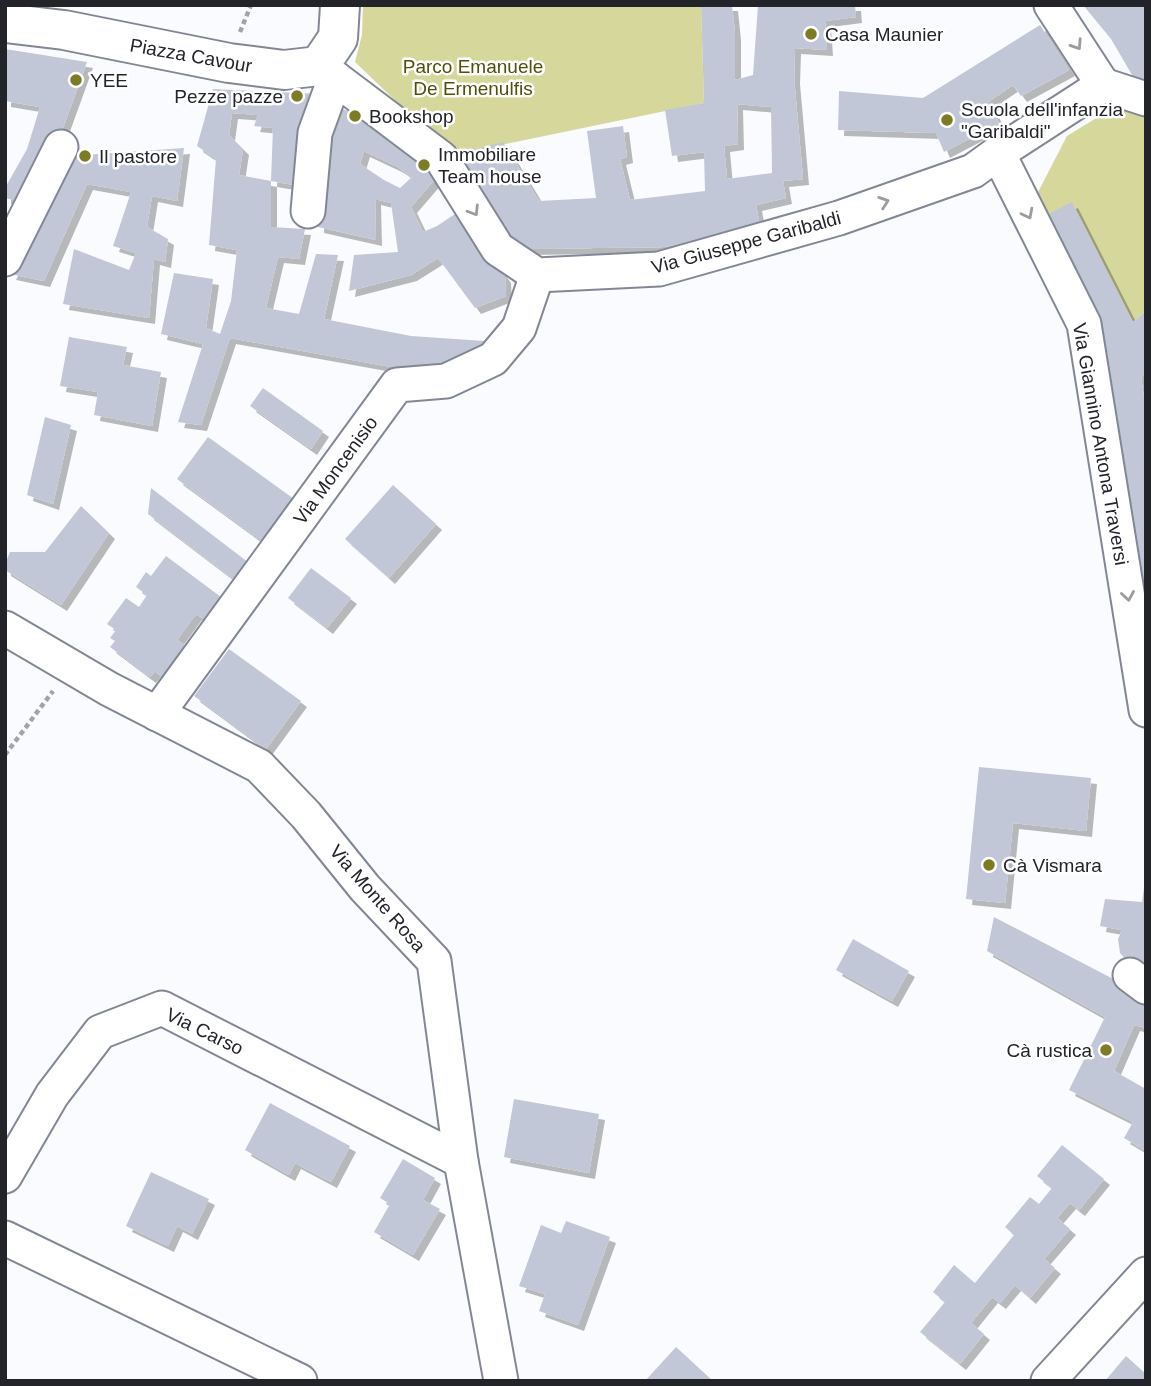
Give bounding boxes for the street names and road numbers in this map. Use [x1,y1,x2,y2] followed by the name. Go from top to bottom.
[128,34,254,77] street label: Piazza Cavour
[649,207,843,278] street label: Via Giuseppe Garibaldi
[1069,321,1132,567] street label: Via Giannino Antona Traversi
[289,412,382,528] street label: Via Moncenisio
[325,841,430,956] street label: Via Monte Rosa
[163,1004,247,1059] street label: Via Carso

